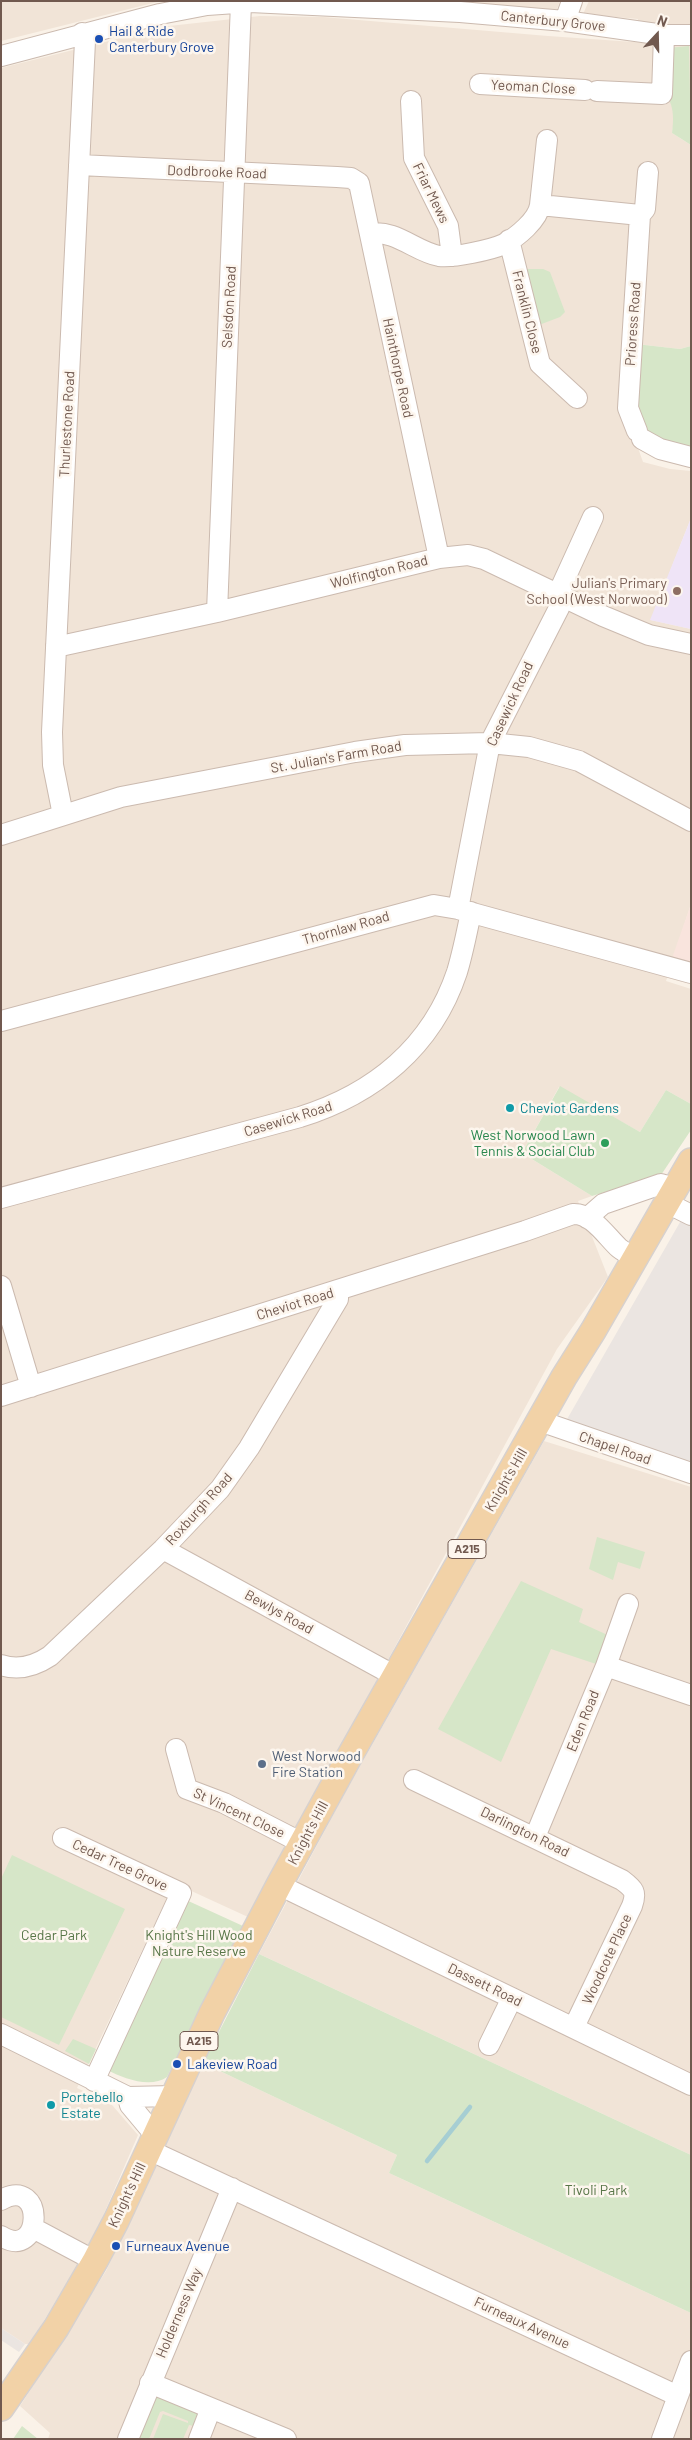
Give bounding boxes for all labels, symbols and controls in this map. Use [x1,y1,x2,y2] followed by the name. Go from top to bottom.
[500,7,606,35] street label: Canterbury Grove
[632,10,682,60] north arrow
[655,11,670,30] text: N
[109,23,214,56] place label: Hail & Ride Canterbury Grove
[93,33,105,45] marker: Hail & Ride Canterbury Grove
[490,76,576,98] street label: Yeoman Close
[409,160,453,226] street label: Friar Mews
[167,162,267,182] street label: Dodbrooke Road
[218,266,240,348] street label: Selsdon Road
[509,269,545,355] street label: Franklin Close
[622,282,644,366] street label: Prioress Road
[379,317,417,419] street label: Hainthorpe Road
[56,370,78,478] street label: Thurlestone Road
[329,552,429,592] street label: Wolfington Road
[527,575,667,608] place label: Julian's Primary School (West Norwood)
[671,585,683,597] marker: Julian's Primary School (West Norwood)
[483,659,537,749] street label: Casewick Road
[269,737,403,777] street label: St. Julian's Farm Road
[301,908,391,948] street label: Thornlaw Road
[242,1098,334,1140] street label: Casewick Road
[520,1100,619,1116] place label: Cheviot Gardens
[504,1102,516,1114] marker: Cheviot Gardens
[471,1127,595,1160] place label: West Norwood Lawn Tennis & Social Club
[599,1137,611,1149] marker: West Norwood Lawn Tennis & Social Club
[254,1284,336,1324] street label: Cheviot Road
[577,1428,653,1468] street label: Chapel Road
[481,1446,531,1514] street label: Knight's Hill
[162,1469,236,1549] street label: Roxburgh Road
[448,1540,486,1558] road number: A215
[242,1586,316,1638] street label: Bewlys Road
[563,1688,603,1754] street label: Eden Road
[272,1748,361,1780] place label: West Norwood Fire Station
[256,1758,268,1770] marker: West Norwood Fire Station
[191,1784,287,1842] street label: St Vincent Close
[284,1798,332,1868] street label: Knight's Hill
[478,1803,572,1861] street label: Darlington Road
[70,1836,170,1894] street label: Cedar Tree Grove
[579,1911,635,2007] street label: Woodcote Place
[21,1927,87,1943] park label: Cedar Park
[145,1927,253,1960] park label: Knight's Hill Wood Nature Reserve
[445,1960,525,2010] street label: Dassett Road
[180,2032,218,2050] road number: A215
[187,2056,277,2072] place label: Lakeview Road
[171,2058,183,2070] marker: Lakeview Road
[61,2089,123,2122] place label: Portebello Estate
[45,2099,57,2111] marker: Portebello Estate
[105,2160,149,2230] street label: Knight's Hill
[565,2182,627,2198] park label: Tivoli Park
[126,2238,230,2254] place label: Furneaux Avenue
[110,2240,122,2252] marker: Furneaux Avenue
[152,2265,206,2361] street label: Holderness Way
[471,2293,573,2353] street label: Furneaux Avenue

